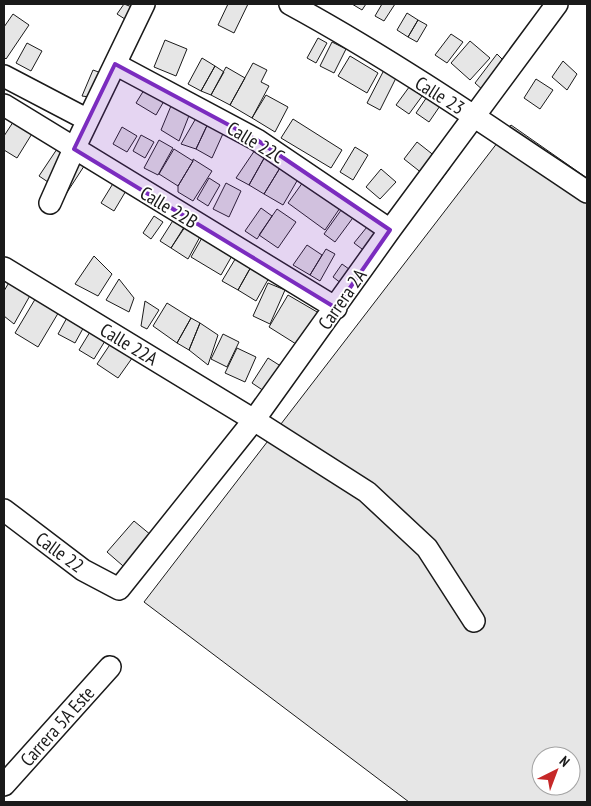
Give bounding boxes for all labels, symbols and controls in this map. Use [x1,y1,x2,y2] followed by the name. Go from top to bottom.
[411,71,469,119] street label: Calle 23
[223,116,289,169] street label: Calle 22C
[136,181,202,233] street label: Calle 22B
[312,264,372,334] street label: Carrera 2A
[96,318,162,370] street label: Calle 22A
[31,526,89,578] street label: Calle 22
[15,681,99,771] street label: Carrera 5A Este
[531,746,581,796] north arrow
[556,752,574,771] text: N

